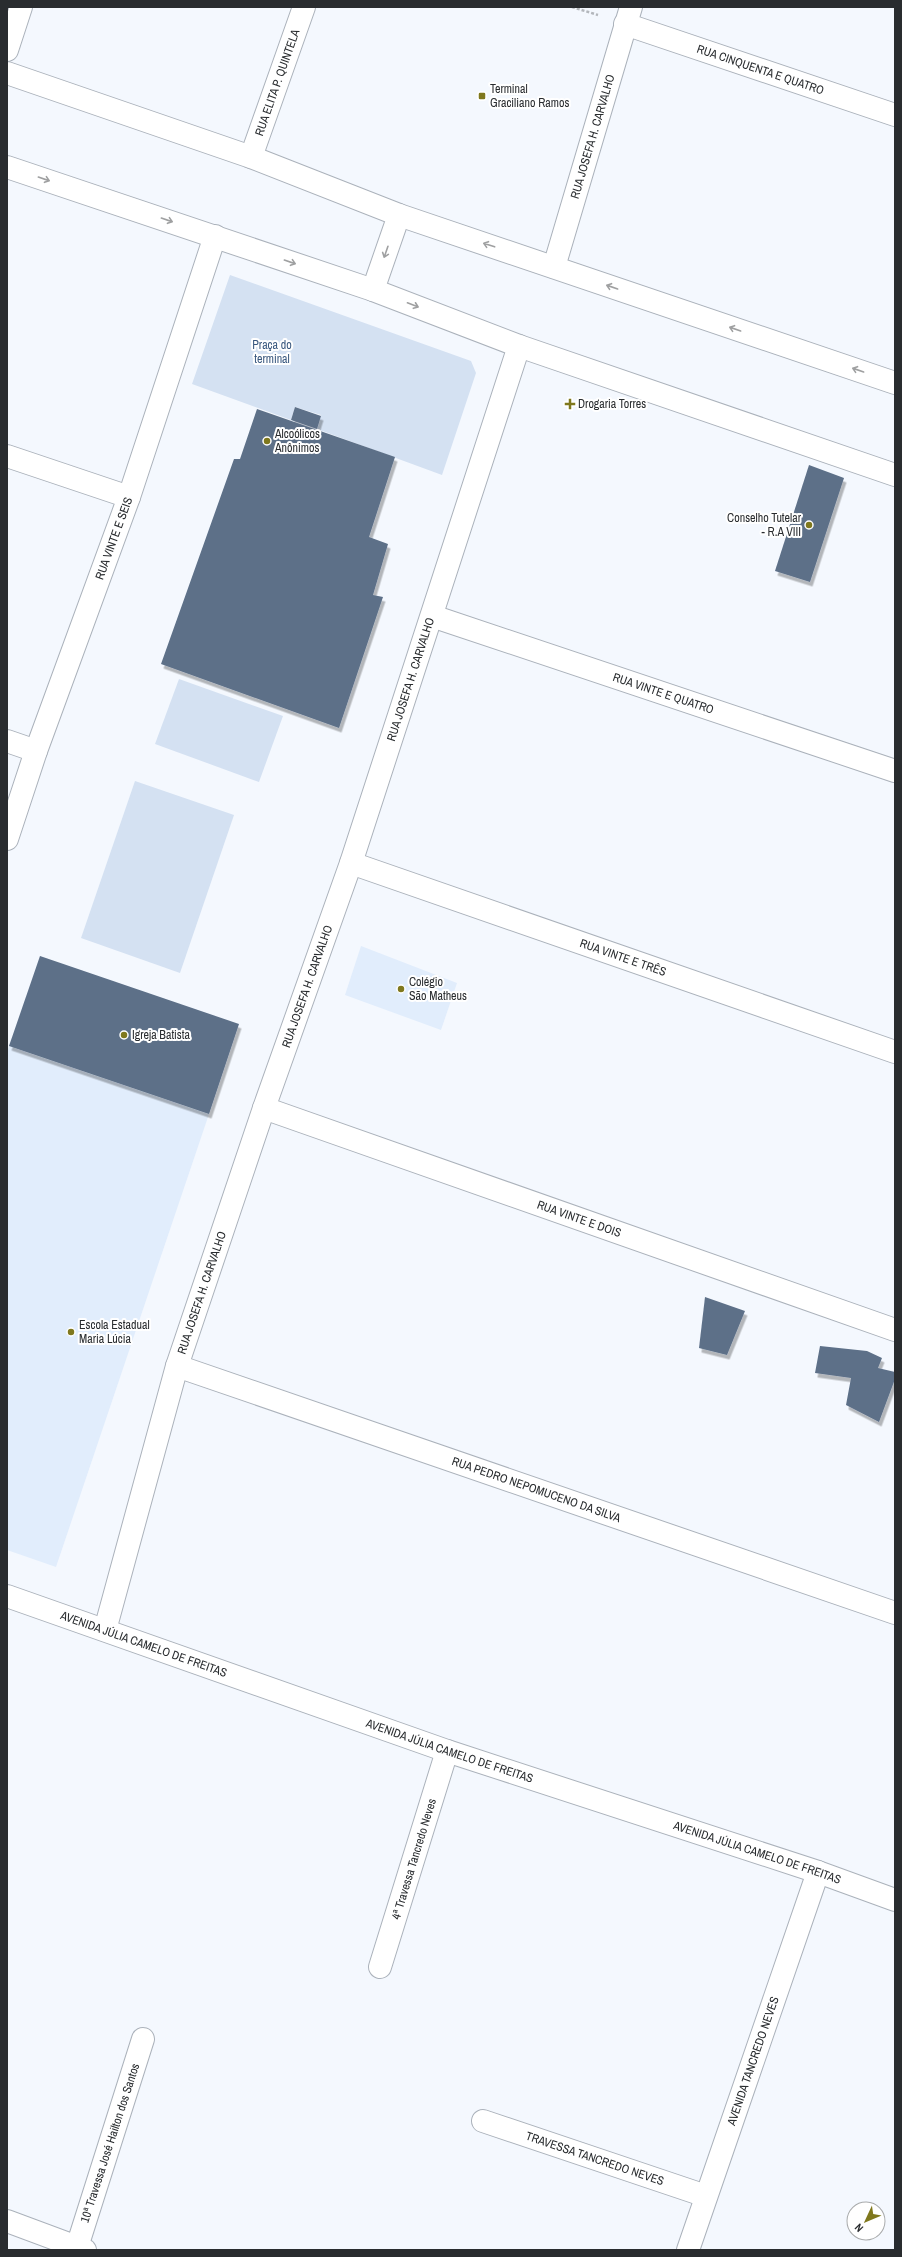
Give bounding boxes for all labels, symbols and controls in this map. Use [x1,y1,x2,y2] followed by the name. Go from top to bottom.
[251,27,304,138] street label: RUA ELITA P. QUINTELA
[695,41,827,99] street label: RUA CINQUENTA E QUATRO
[567,72,619,201] street label: RUA JOSEFA H. CARVALHO
[490,81,569,111] place label: Terminal Graciliano Ramos
[477,91,487,101] marker: Terminal Graciliano Ramos
[37,176,50,183] one-way arrow
[161,217,173,225] one-way arrow
[483,241,496,248] one-way arrow
[382,245,389,258] one-way arrow
[284,259,297,266] one-way arrow
[606,282,618,290] one-way arrow
[406,302,418,310] one-way arrow
[729,324,741,332] one-way arrow
[252,337,292,367] park label: Praça do terminal
[852,366,864,374] one-way arrow
[578,396,646,412] place label: Drogaria Torres
[565,399,575,409] marker: Drogaria Torres
[274,426,320,456] place label: Alcoólicos Anônimos
[262,436,272,446] marker: Alcoólicos Anônimos
[91,495,136,582] street label: RUA VINTE E SEIS
[727,510,802,540] place label: Conselho Tutelar - R.A VIII
[804,520,814,530] marker: Conselho Tutelar - R.A VIII
[383,615,438,743] street label: RUA JOSEFA H. CARVALHO
[611,669,716,718] street label: RUA VINTE E QUATRO
[278,923,336,1050] street label: RUA JOSEFA H. CARVALHO
[578,935,669,980] street label: RUA VINTE E TRÊS
[409,974,467,1004] place label: Colégio São Matheus
[396,984,406,994] marker: Colégio São Matheus
[132,1027,191,1043] place label: Igreja Batista
[119,1030,129,1040] marker: Igreja Batista
[535,1197,624,1241] street label: RUA VINTE E DOIS
[174,1229,230,1356] street label: RUA JOSEFA H. CARVALHO
[79,1317,150,1347] place label: Escola Estadual Maria Lúcia
[66,1327,76,1337] marker: Escola Estadual Maria Lúcia
[450,1453,623,1526] street label: RUA PEDRO NEPOMUCENO DA SILVA
[57,1607,230,1681] street label: AVENIDA JÚLIA CAMELO DE FREITAS
[363,1715,536,1787] street label: AVENIDA JÚLIA CAMELO DE FREITAS
[388,1797,440,1921] street label: 4ª Travessa Tancredo Neves
[671,1817,844,1888] street label: AVENIDA JÚLIA CAMELO DE FREITAS
[723,1994,783,2128] street label: AVENIDA TANCREDO NEVES
[77,2061,143,2225] street label: 10ª Travessa José Hailton dos Santos
[524,2128,666,2189] street label: TRAVESSA TANCREDO NEVES
[846,2201,886,2241] north arrow
[852,2221,866,2235] text: N

